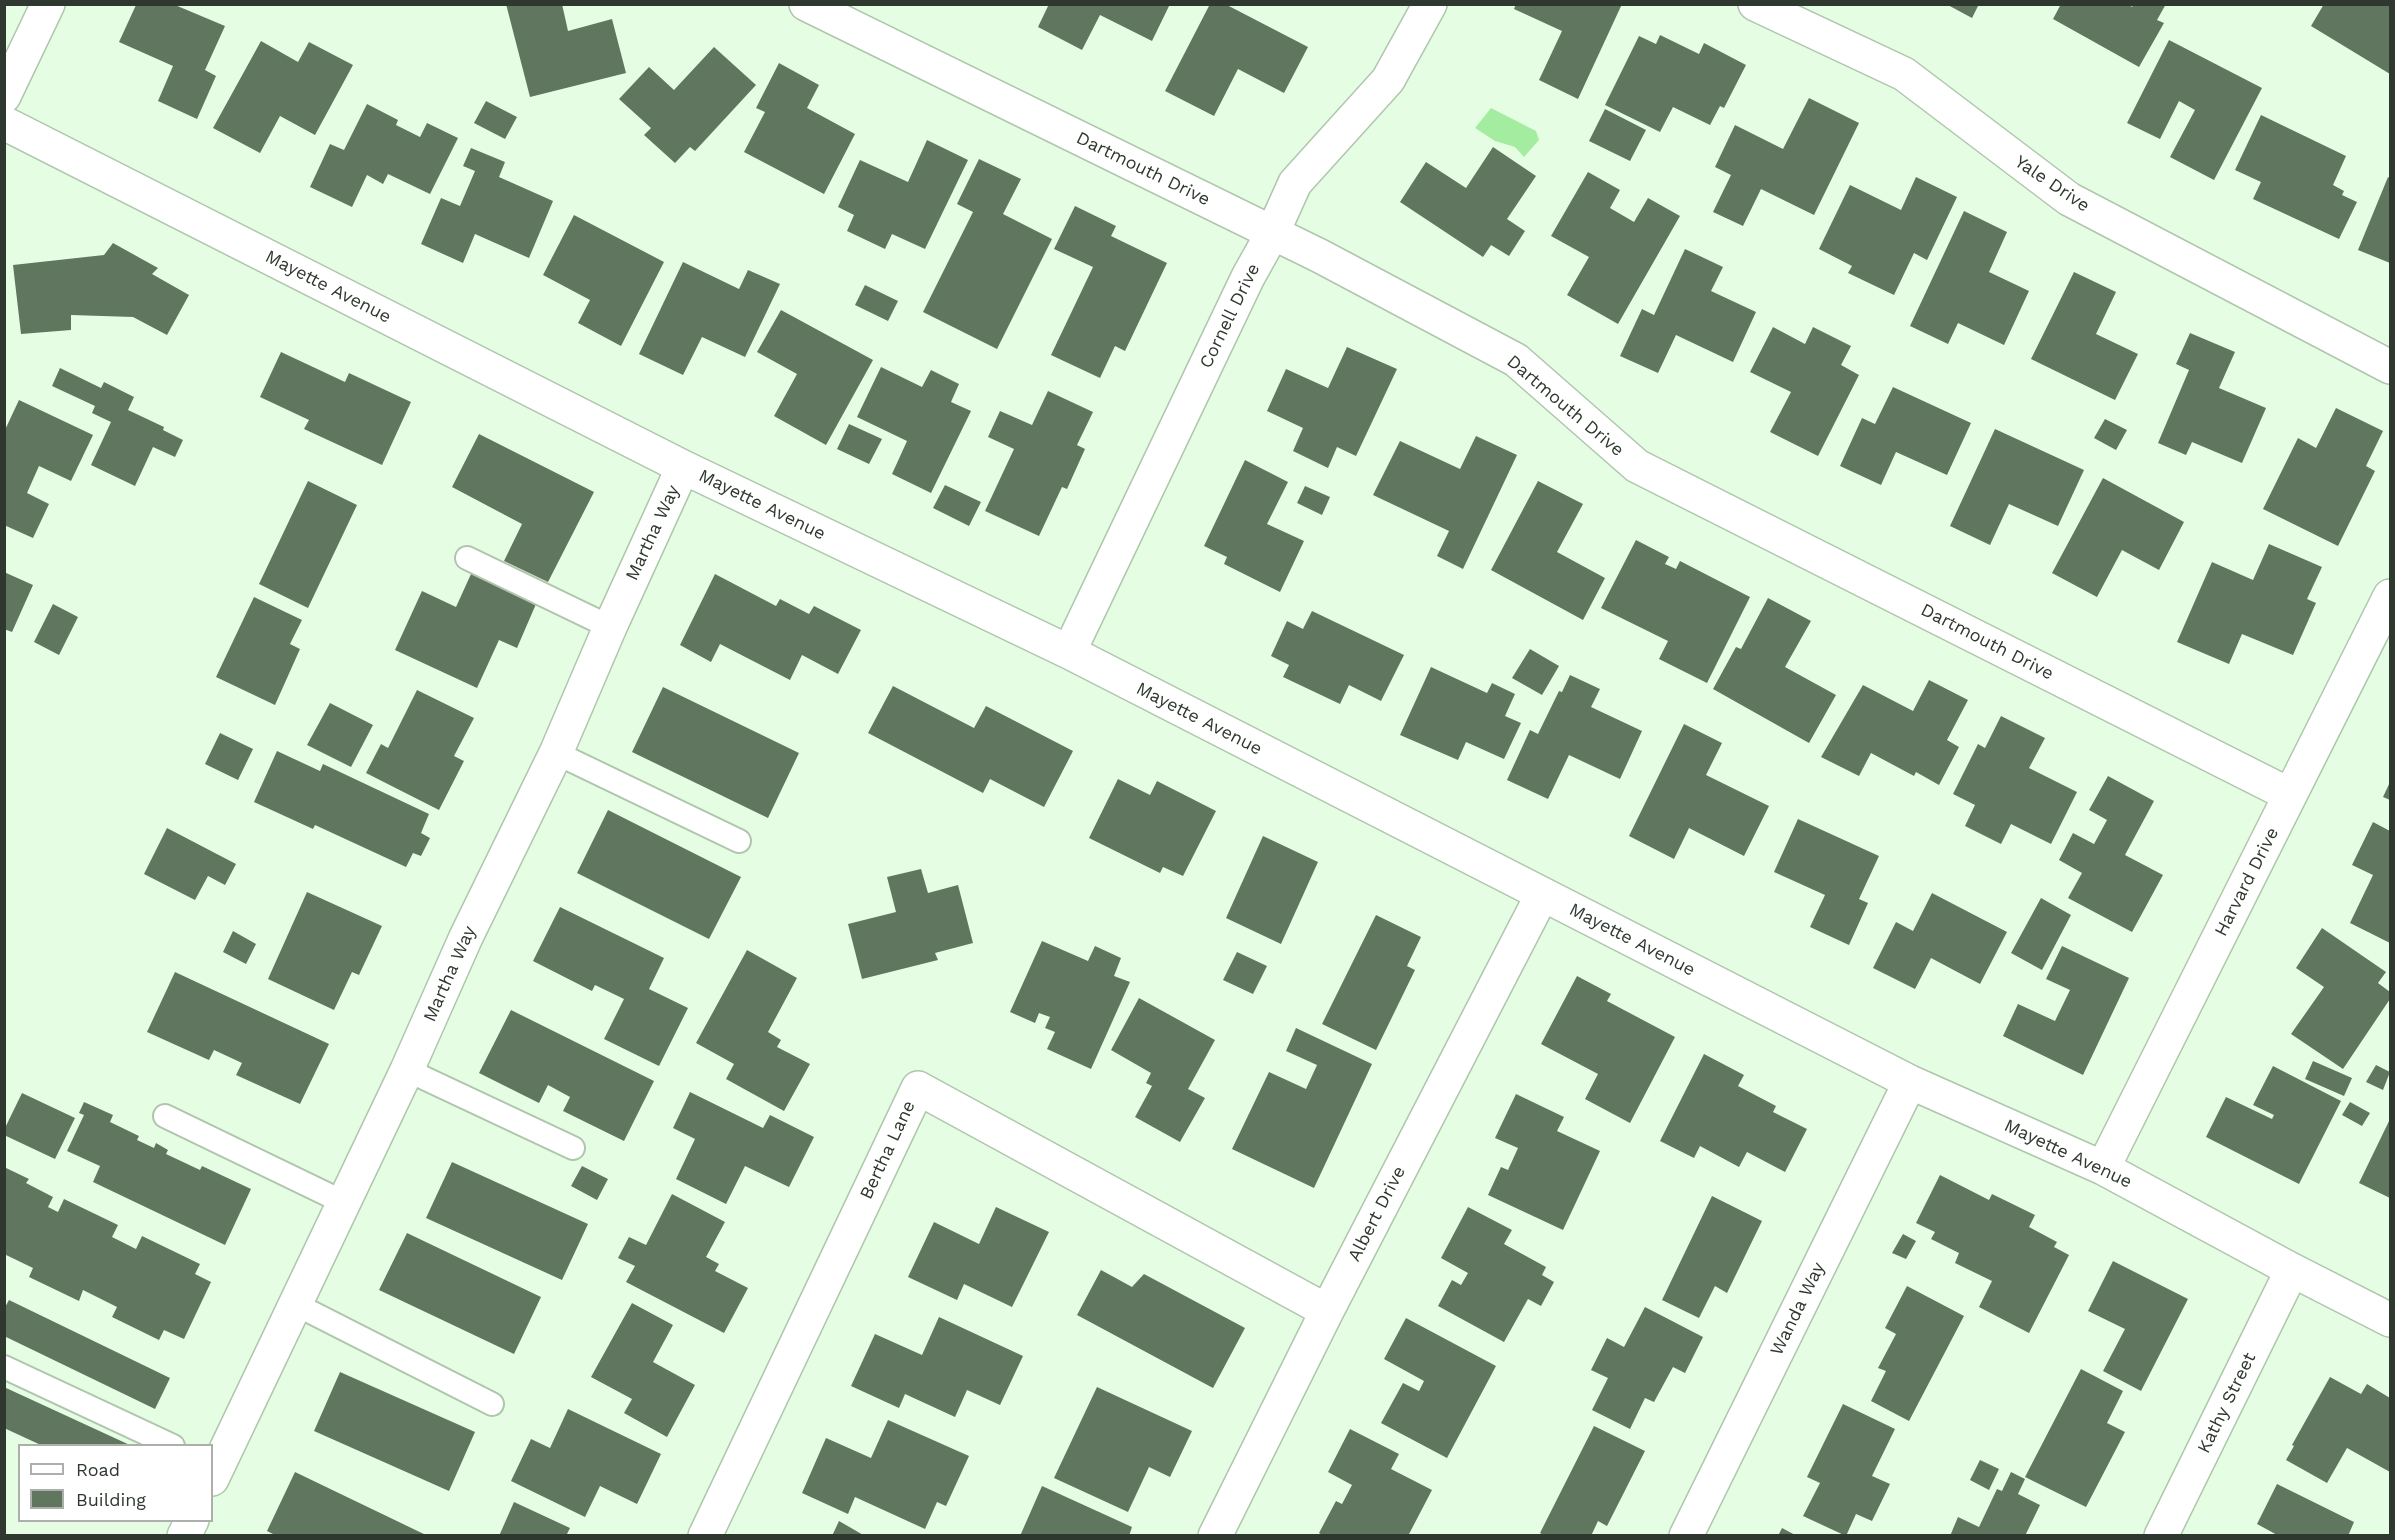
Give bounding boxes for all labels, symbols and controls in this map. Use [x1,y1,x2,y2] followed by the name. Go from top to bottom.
[1073,127,1213,211] street label: Dartmouth Drive
[2010,151,2094,217] street label: Yale Drive
[261,246,395,328] street label: Mayette Avenue
[1195,260,1265,372] street label: Cornell Drive
[1502,351,1628,461] street label: Dartmouth Drive
[695,465,829,545] street label: Mayette Avenue
[621,482,685,584] street label: Martha Way
[1917,599,2057,685] street label: Dartmouth Drive
[1132,678,1266,760] street label: Mayette Avenue
[2210,824,2284,940] street label: Harvard Drive
[1565,899,1699,981] street label: Mayette Avenue
[419,923,481,1025] street label: Martha Way
[856,1097,920,1203] street label: Bertha Lane
[2001,1115,2135,1193] street label: Mayette Avenue
[1344,1163,1410,1265] street label: Albert Drive
[1766,1259,1830,1359] street label: Wanda Way
[2193,1349,2261,1457] street label: Kathy Street
[18,1444,213,1522] legend
[76,1459,120,1480] text: Road
[76,1489,146,1510] text: Building

